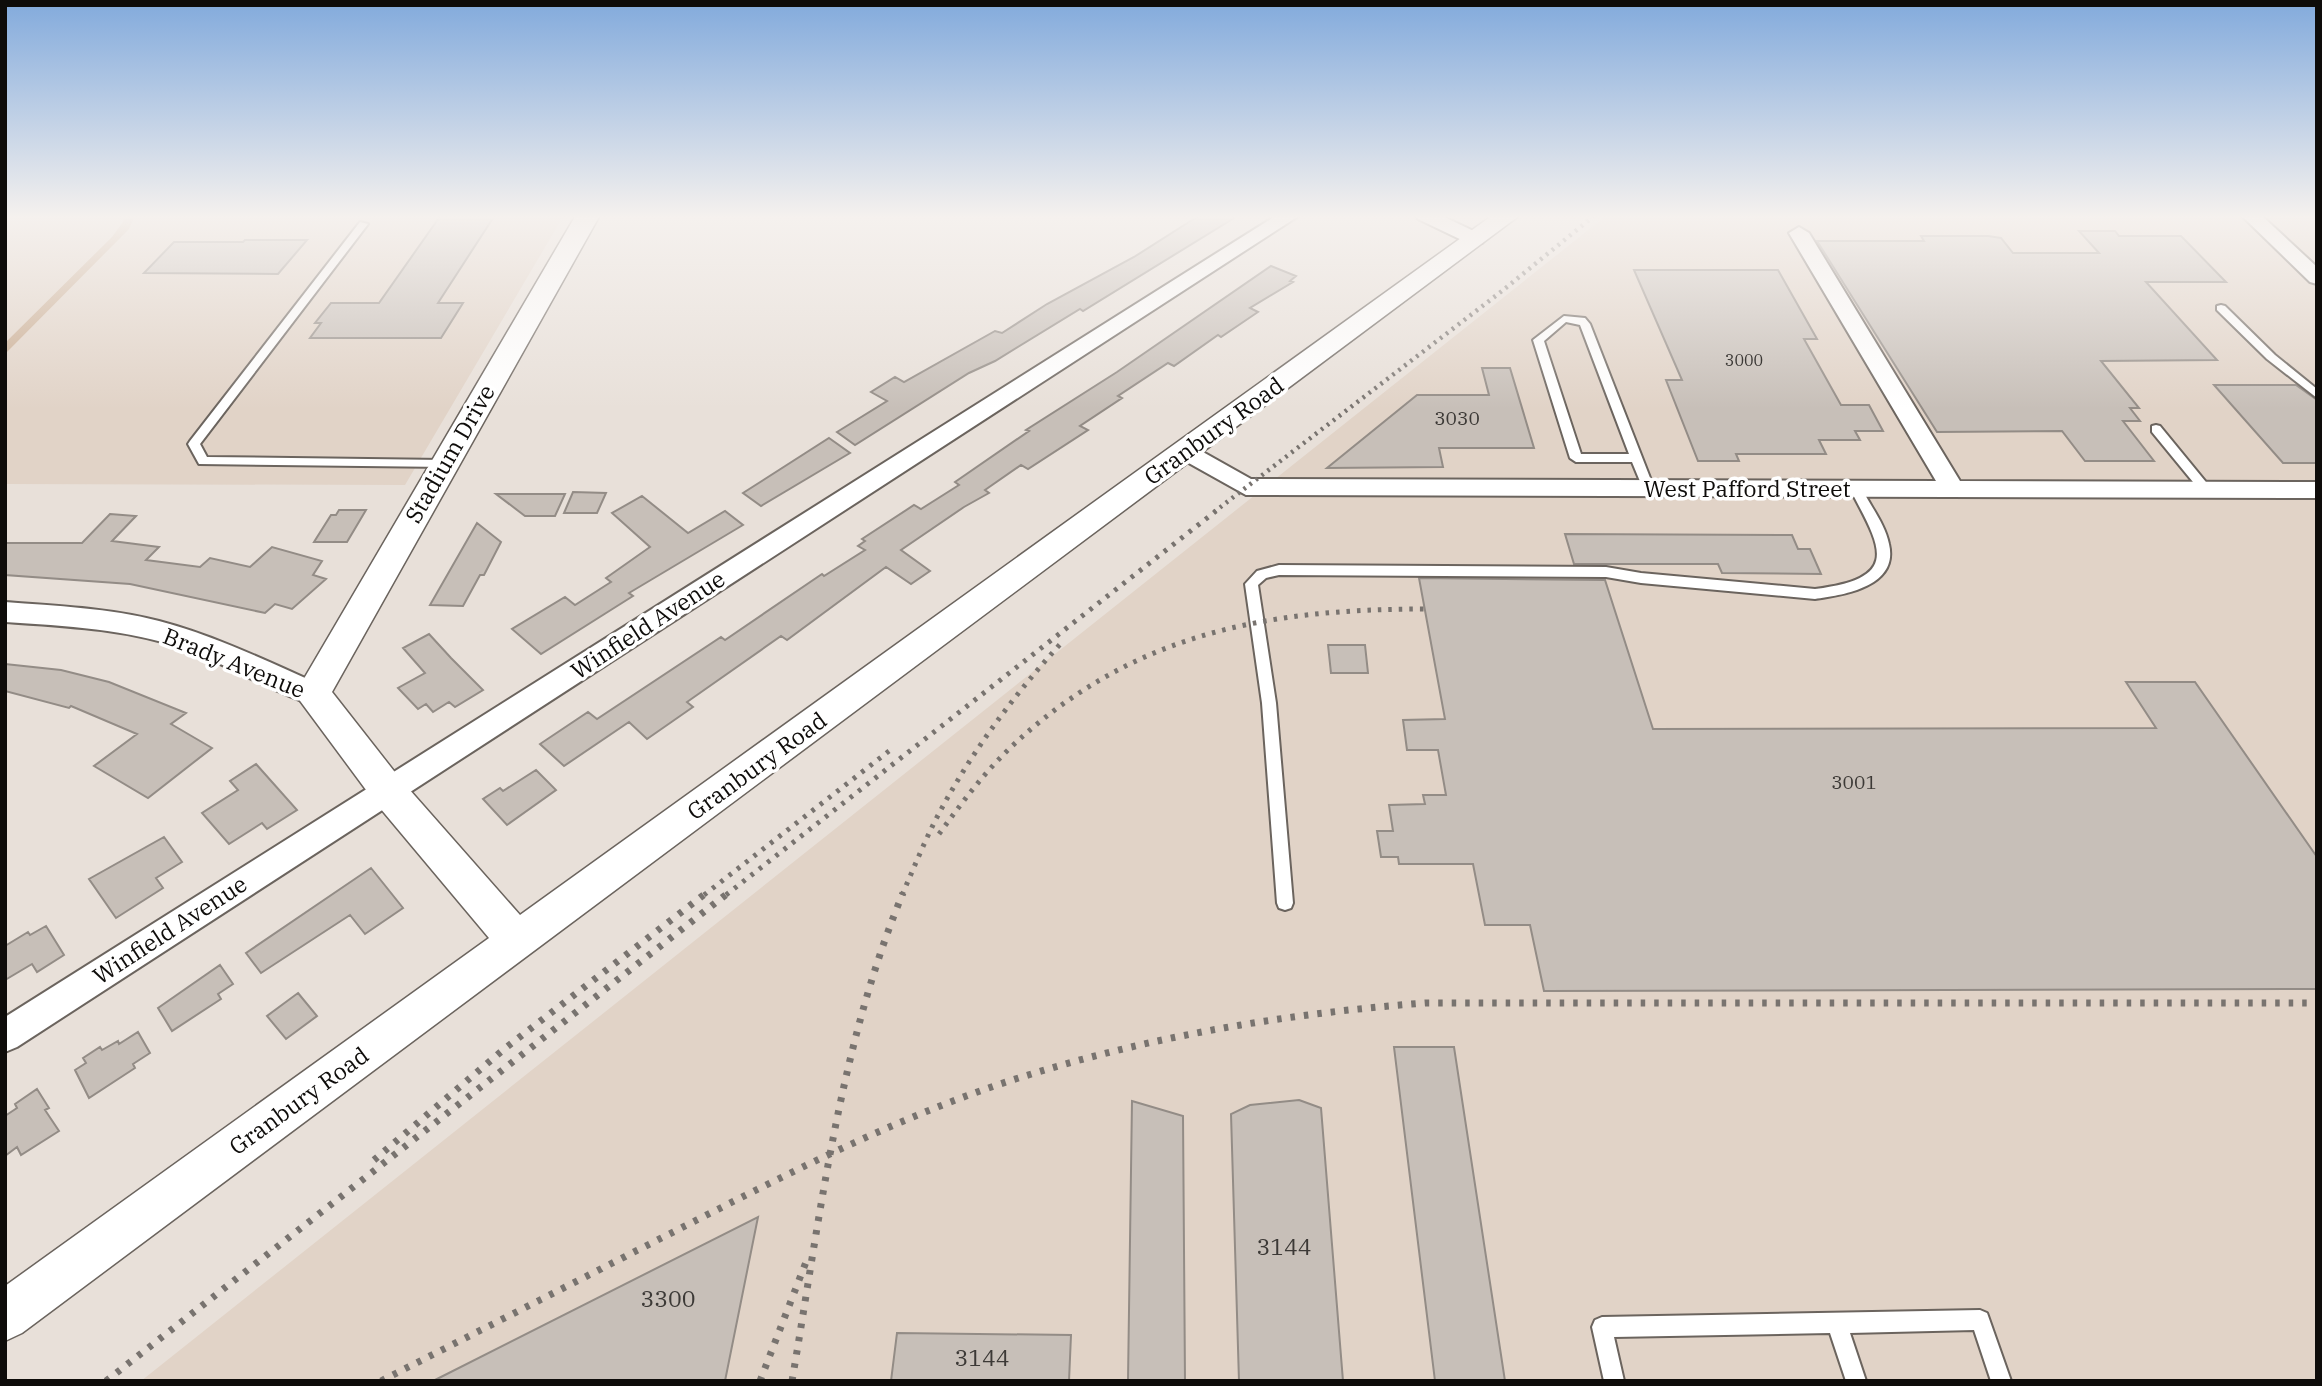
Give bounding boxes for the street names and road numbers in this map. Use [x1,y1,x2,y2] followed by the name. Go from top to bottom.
[1138,369,1289,491] street label: Granbury Road
[397,379,501,528] street label: Stadium Drive
[1643,473,1851,503] street label: West Pafford Street
[565,563,730,685] street label: Winfield Avenue
[159,620,310,704] street label: Brady Avenue
[681,704,832,826] street label: Granbury Road
[87,868,252,990] street label: Winfield Avenue
[223,1039,374,1161] street label: Granbury Road

